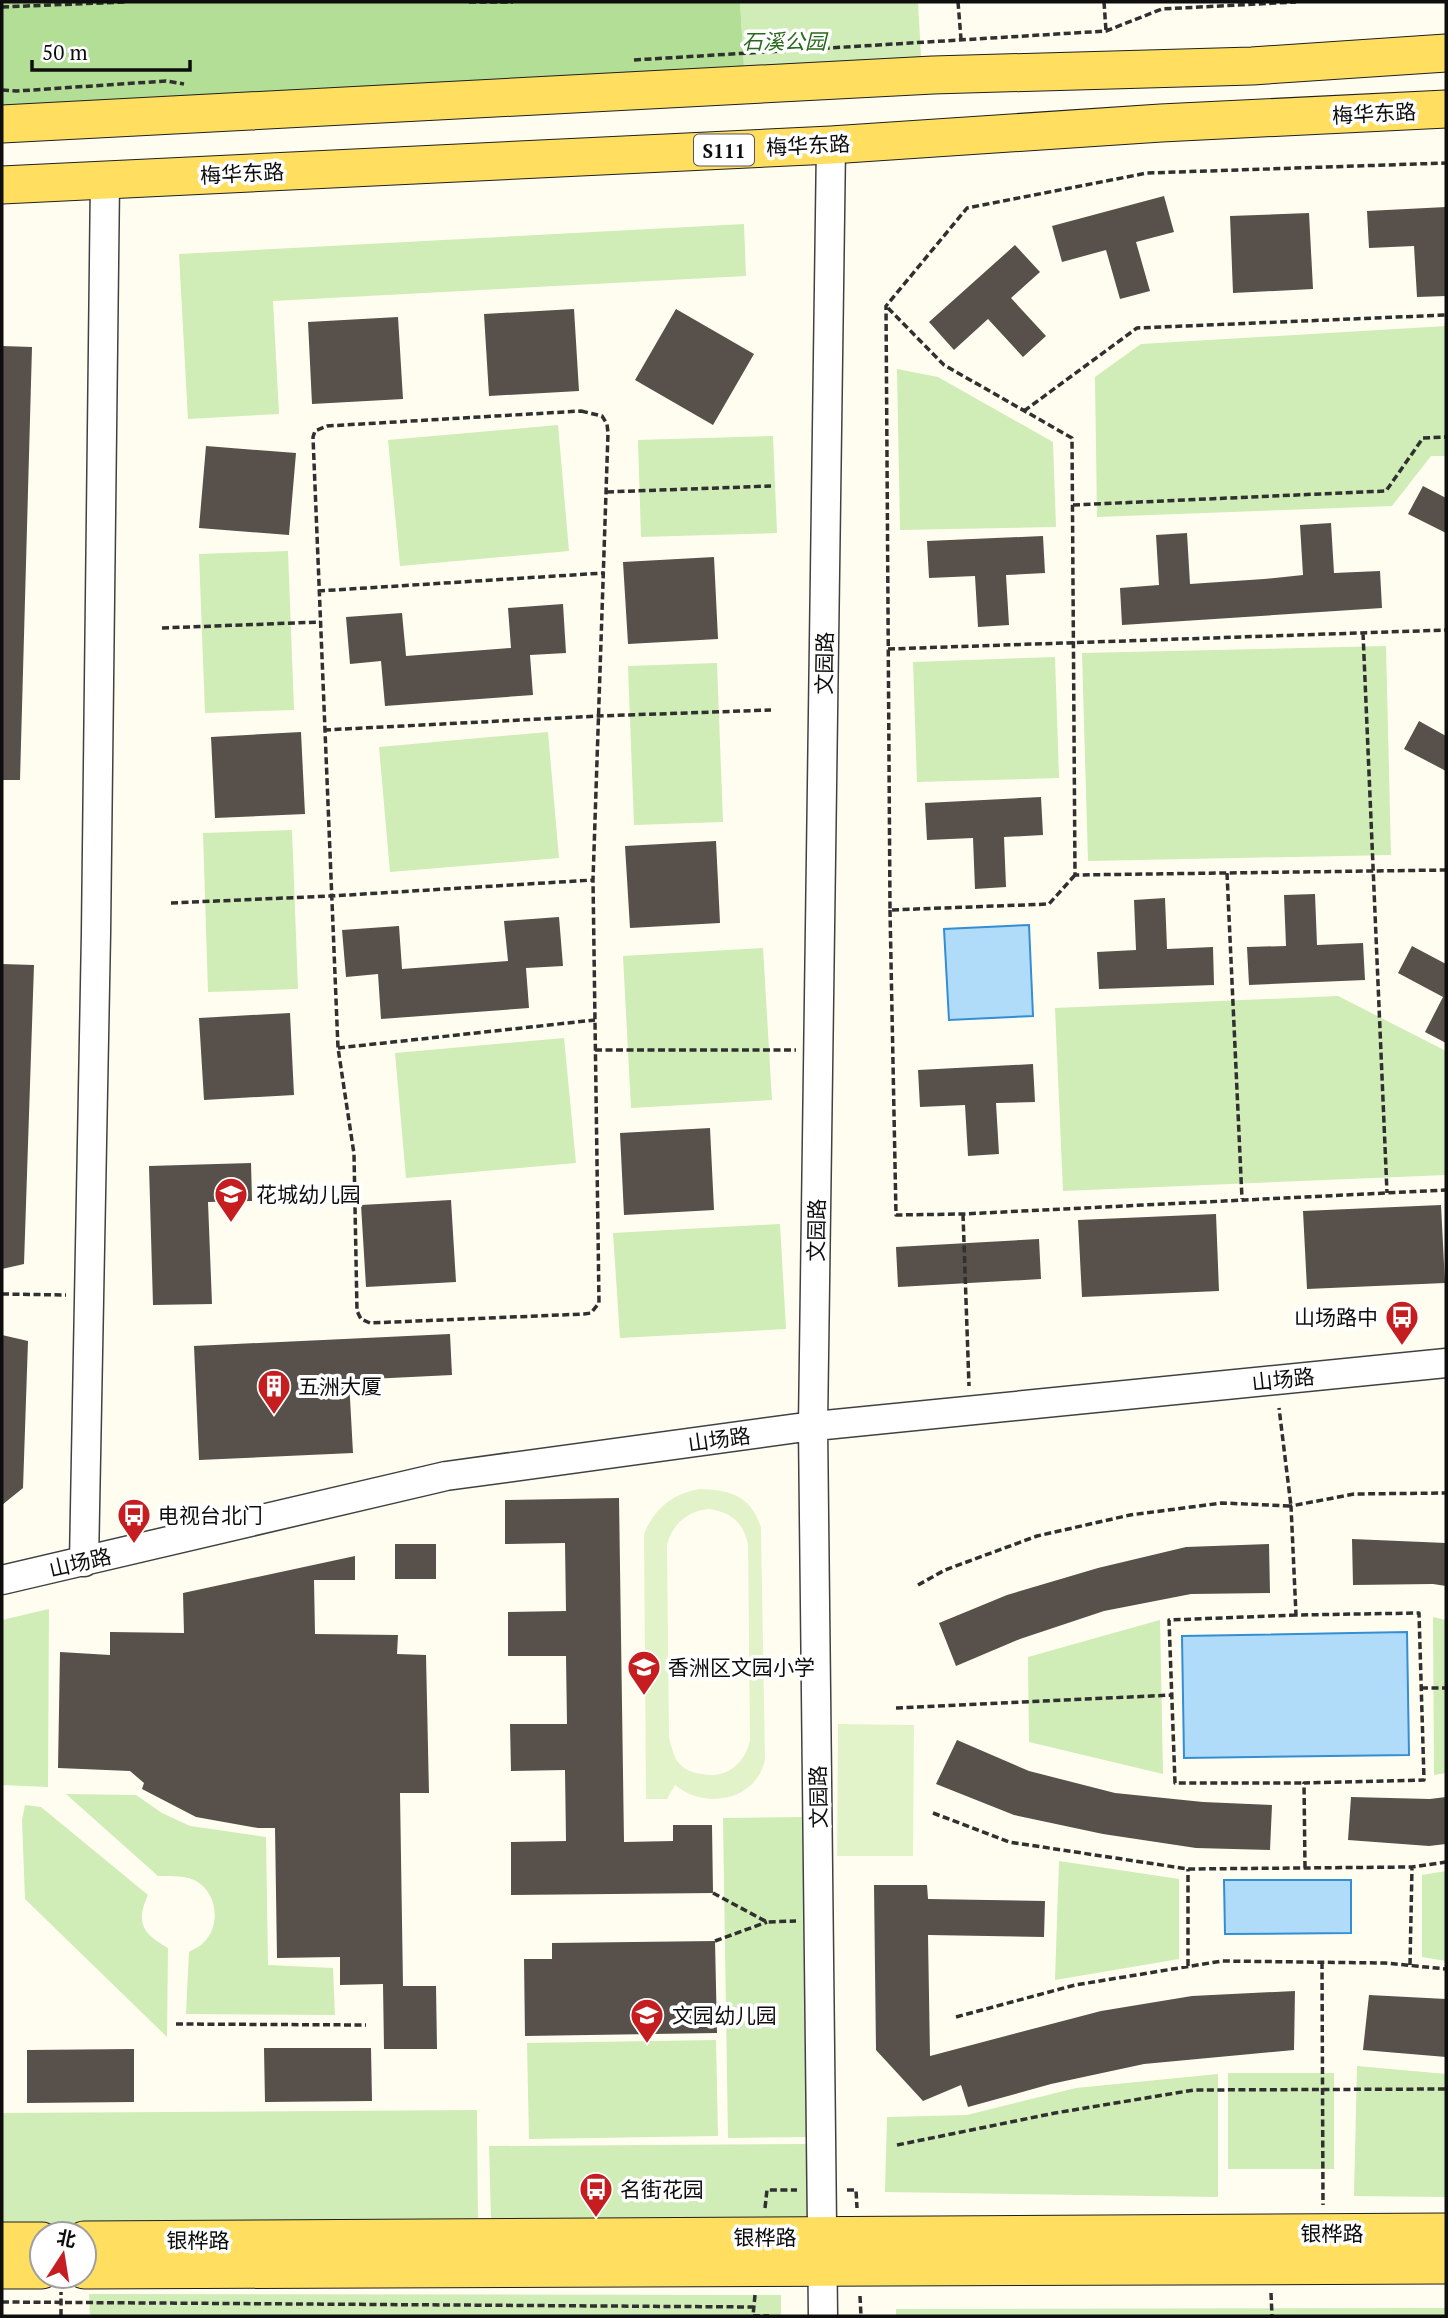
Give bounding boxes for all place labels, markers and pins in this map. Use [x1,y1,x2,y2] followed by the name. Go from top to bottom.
[212,1175,250,1224] school or university icon: 花城幼儿园
[256,1180,361,1208] place label: 花城幼儿园
[1383,1298,1421,1347] bus stop icon: 山场路中
[1294,1303,1378,1331] place label: 山场路中
[255,1367,293,1416] building icon: 五洲大厦
[298,1372,382,1400] place label: 五洲大厦
[115,1496,153,1545] bus stop icon: 电视台北门
[158,1501,263,1529] place label: 电视台北门
[625,1648,663,1697] school or university icon: 香洲区文园小学
[668,1653,815,1681] place label: 香洲区文园小学
[628,1996,666,2045] school or university icon: 文园幼儿园
[672,2001,777,2029] place label: 文园幼儿园
[577,2170,615,2219] bus stop icon: 名街花园
[620,2175,704,2203] place label: 名街花园

